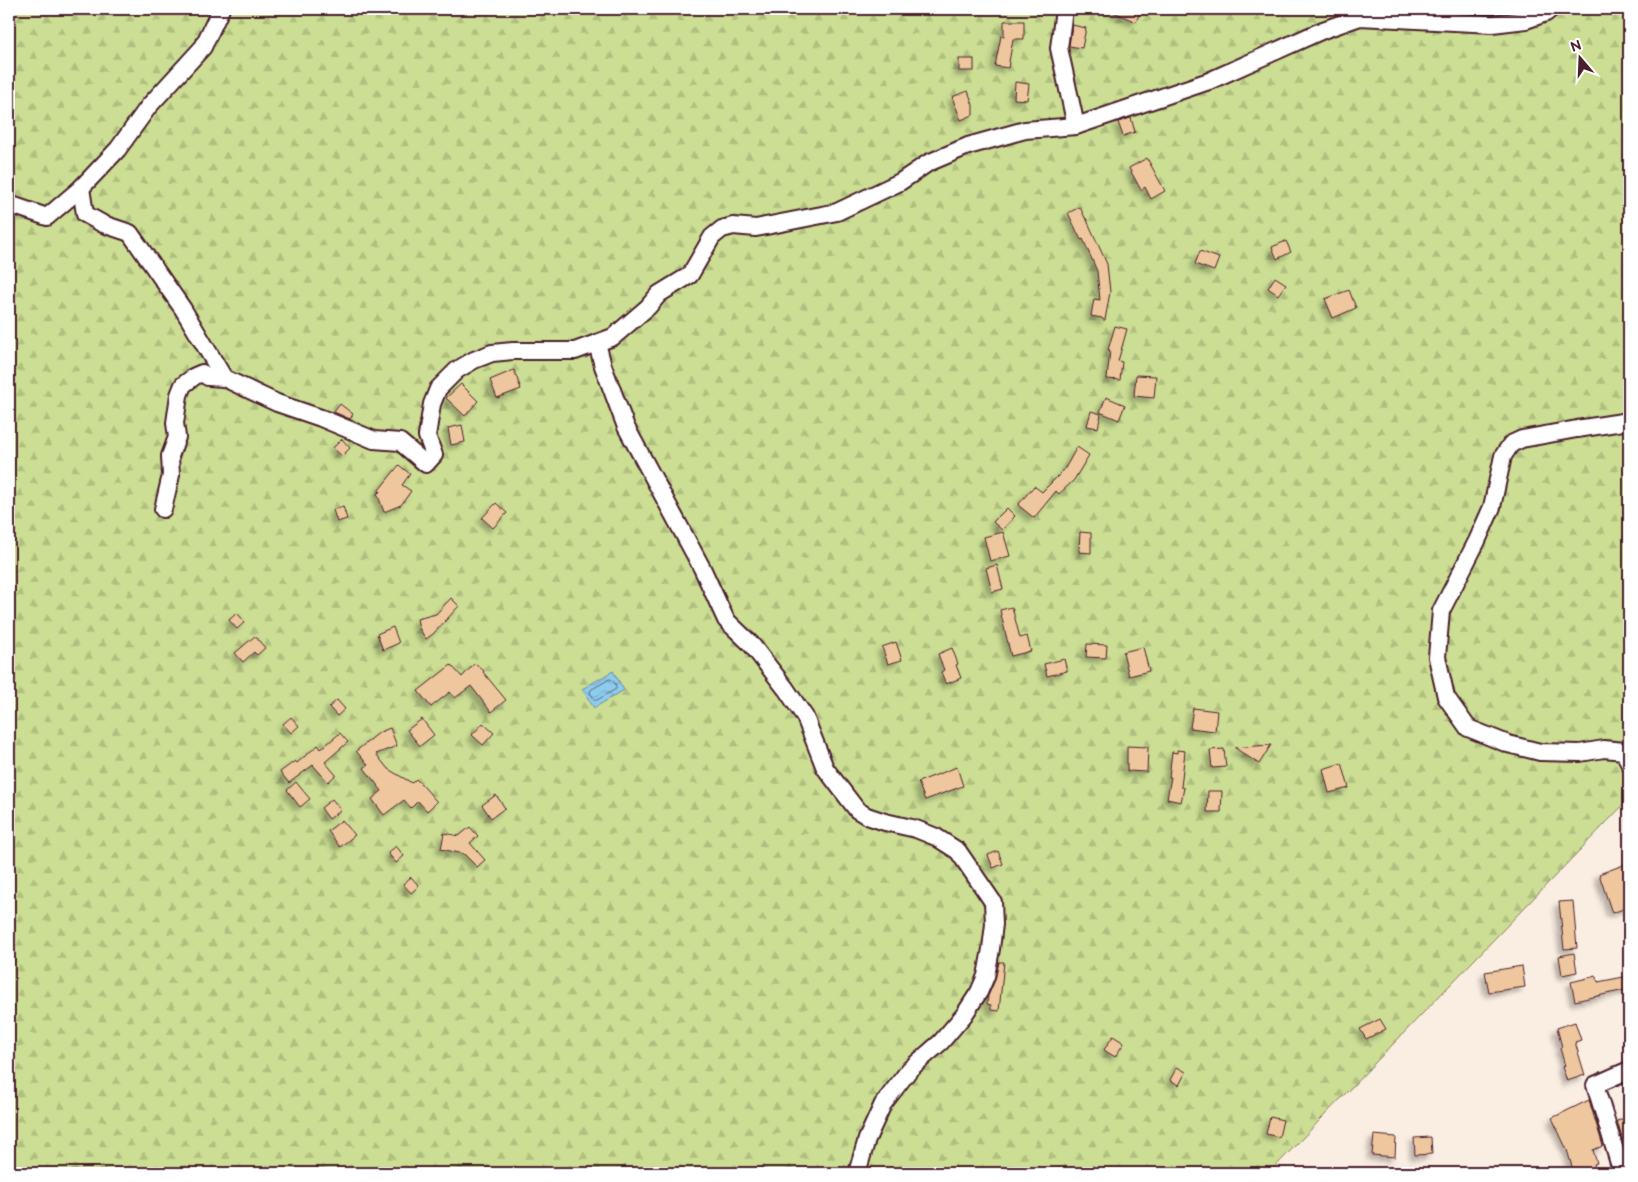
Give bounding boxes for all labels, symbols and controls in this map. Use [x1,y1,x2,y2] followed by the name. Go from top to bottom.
[1556,32,1606,82] north arrow
[1568,36,1584,56] text: N

